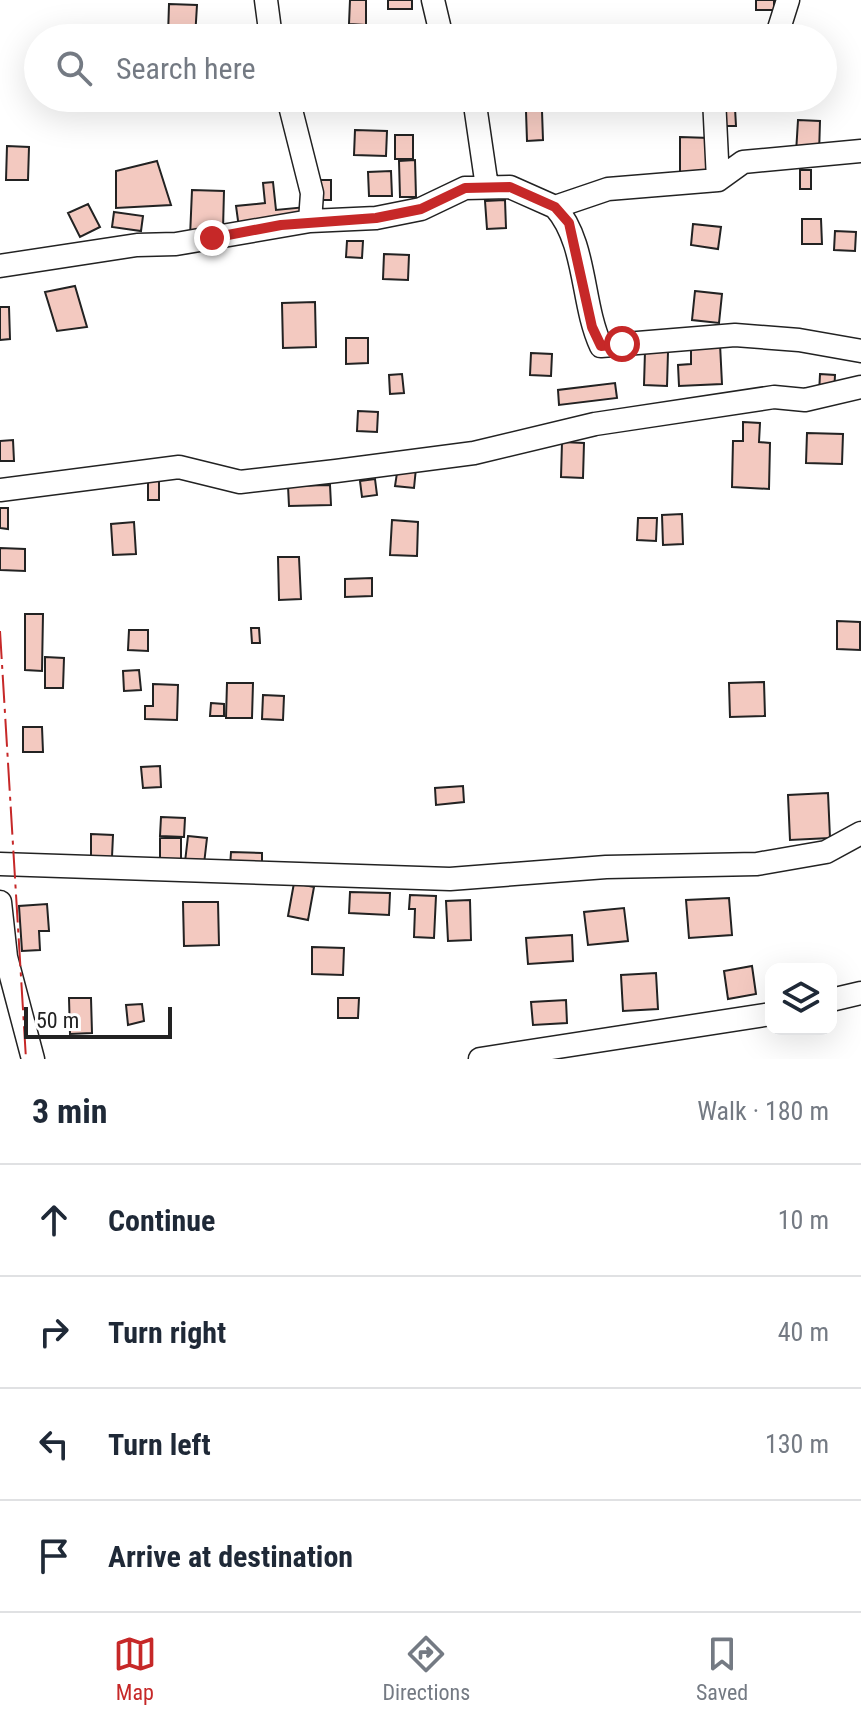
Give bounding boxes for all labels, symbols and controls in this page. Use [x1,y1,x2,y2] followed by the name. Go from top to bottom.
[24,24,837,112] search box
[52,46,96,90] icon: search
[116,51,256,86] text: Search here
[194,220,230,256] route end
[604,326,640,362] route start
[765,963,837,1035] map controls
[765,963,837,1035] button: layers
[24,1003,172,1039] scale bar
[36,1008,79,1033] text: 50 m
[32,1091,108,1131] text: 3 min
[697,1096,829,1126] text: Walk · 180 m
[32,1198,76,1242] icon: ahead
[108,1203,215,1238] text: Continue
[778,1205,829,1235] text: 10 m
[32,1310,76,1354] icon: right
[108,1315,226,1350] text: Turn right
[778,1317,829,1347] text: 40 m
[32,1422,76,1466] icon: left
[108,1427,211,1462] text: Turn left
[765,1429,829,1459] text: 130 m
[32,1534,76,1578] icon: arrive
[108,1539,353,1574] text: Arrive at destination
[113,1632,157,1705] tab: Map
[382,1632,470,1705] tab: Directions
[696,1632,748,1705] tab: Saved

